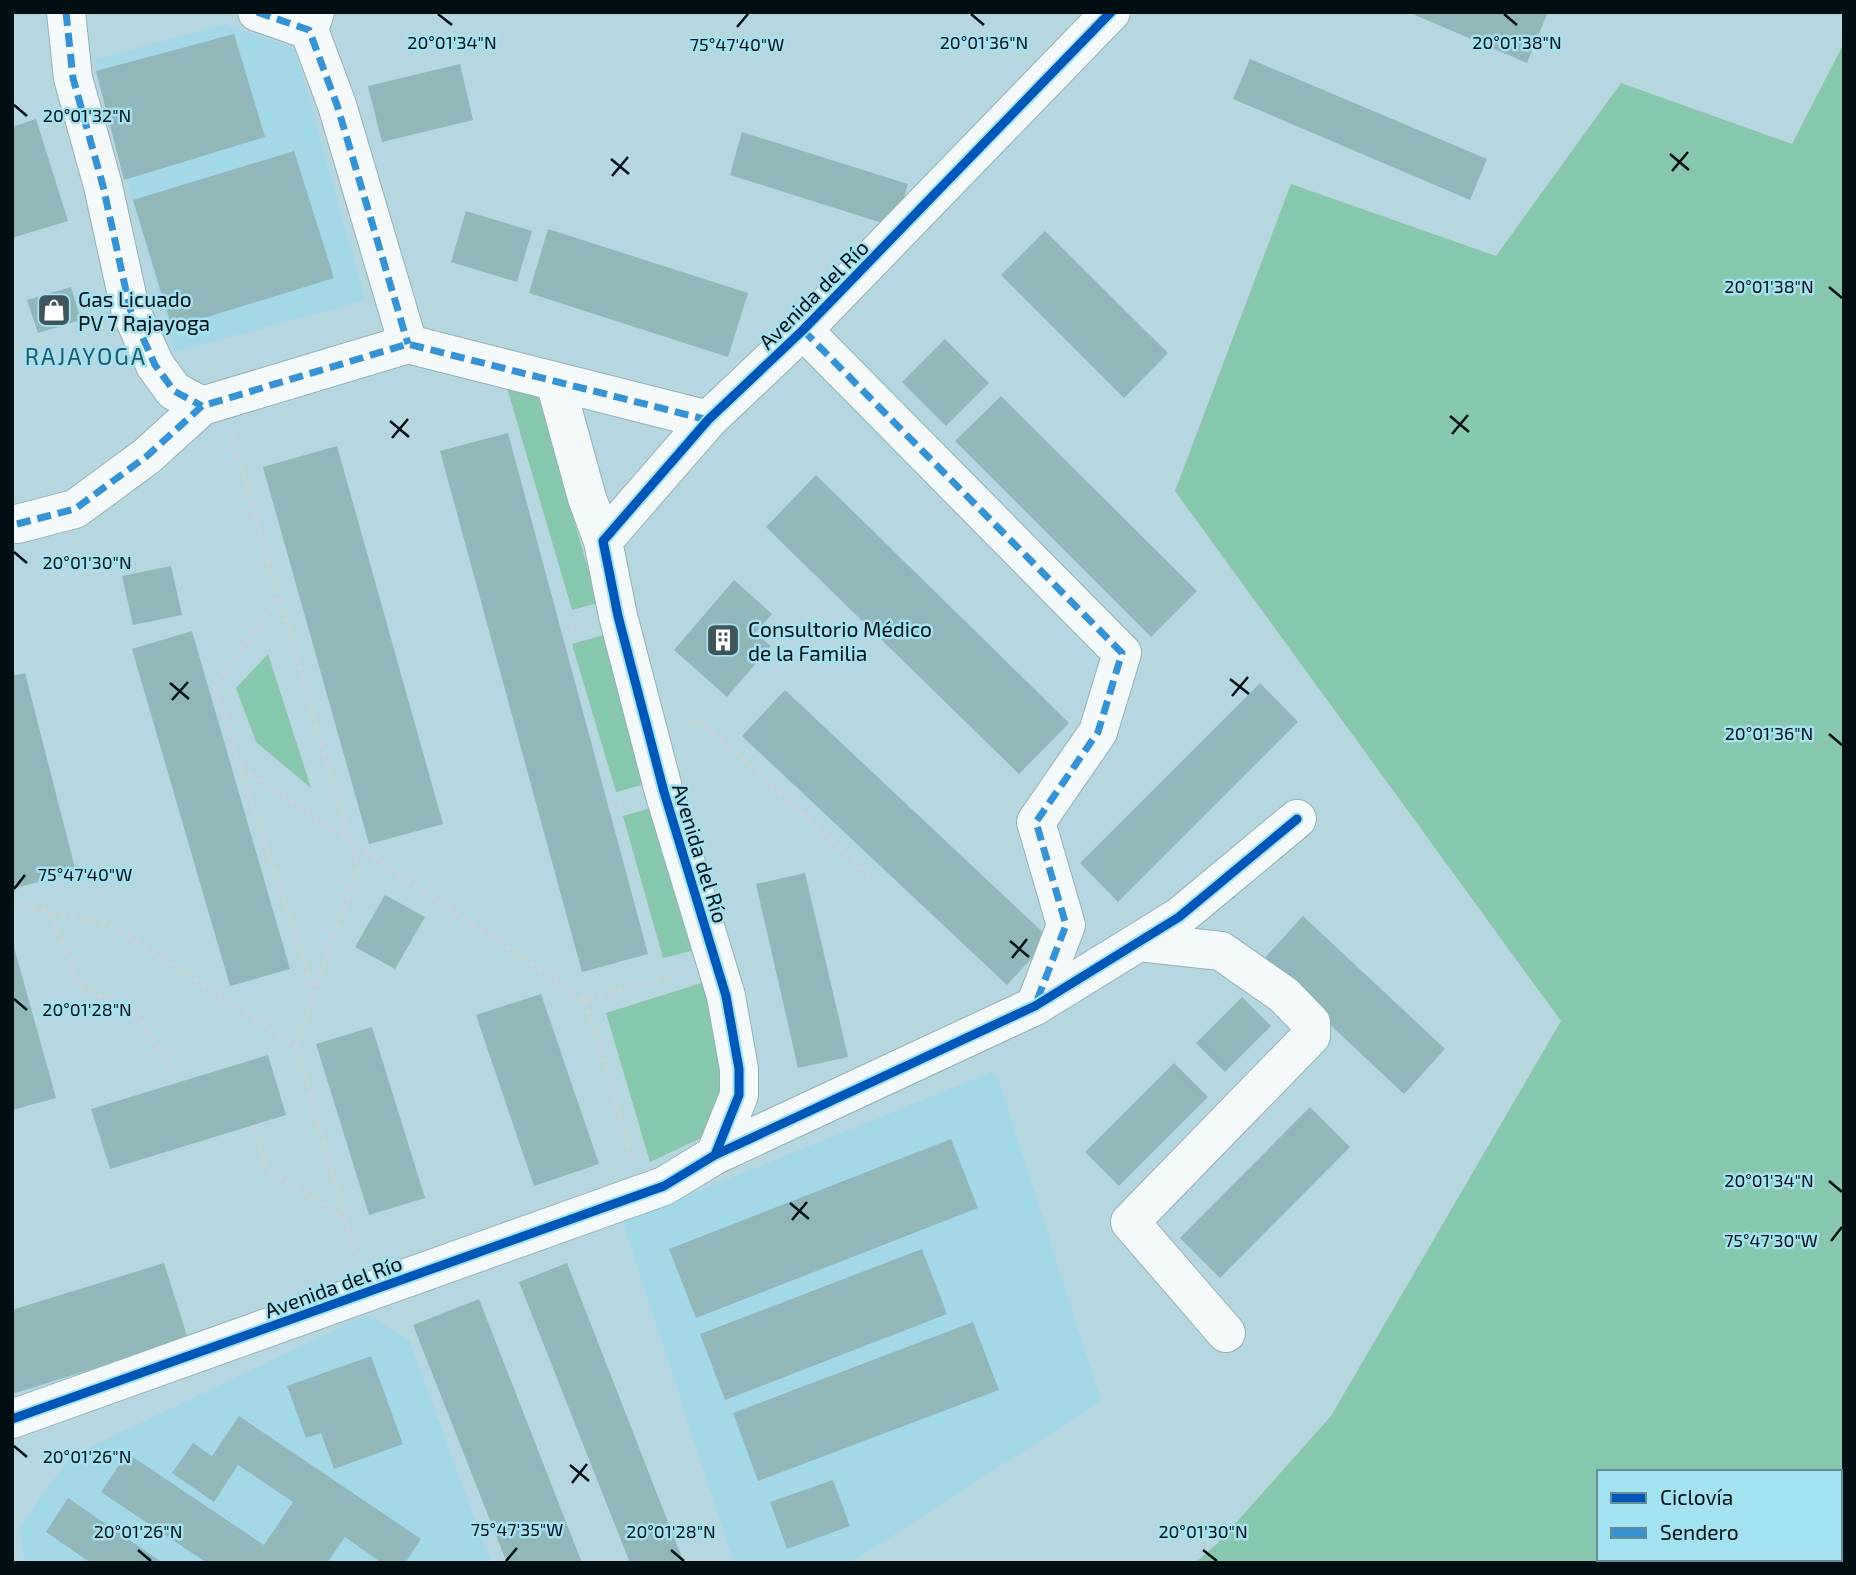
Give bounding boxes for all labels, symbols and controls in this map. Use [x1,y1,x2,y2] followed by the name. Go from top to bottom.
[407,31,497,53] text: 20°01'34"N
[940,31,1028,53] text: 20°01'36"N
[1472,31,1562,53] text: 20°01'38"N
[690,33,784,55] text: 75°47'40"W
[43,104,131,126] text: 20°01'32"N
[753,234,873,354] street label: Avenida del Río
[1724,275,1814,297] text: 20°01'38"N
[78,286,210,336] place label: Gas Licuado PV 7 Rajayoga
[35,291,73,329] shop icon: Gas Licuado PV 7 Rajayoga
[25,342,147,370] district label: RAJAYOGA
[42,551,132,573] text: 20°01'30"N
[748,616,932,665] place label: Consultorio Médico de la Familia
[704,621,742,659] building icon: Consultorio Médico de la Familia
[1725,722,1813,744] text: 20°01'36"N
[668,780,734,926] street label: Avenida del Río
[38,863,132,885] text: 75°47'40"W
[42,998,132,1020] text: 20°01'28"N
[1724,1169,1814,1191] text: 20°01'34"N
[1724,1229,1818,1251] text: 75°47'30"W
[261,1250,405,1322] street label: Avenida del Río
[43,1445,131,1467] text: 20°01'26"N
[1597,1470,1842,1561] legend
[1660,1484,1733,1509] text: Ciclovía
[471,1518,563,1540] text: 75°47'35"W
[1660,1519,1739,1544] text: Sendero
[94,1520,182,1542] text: 20°01'26"N
[626,1520,716,1542] text: 20°01'28"N
[1158,1520,1248,1542] text: 20°01'30"N

